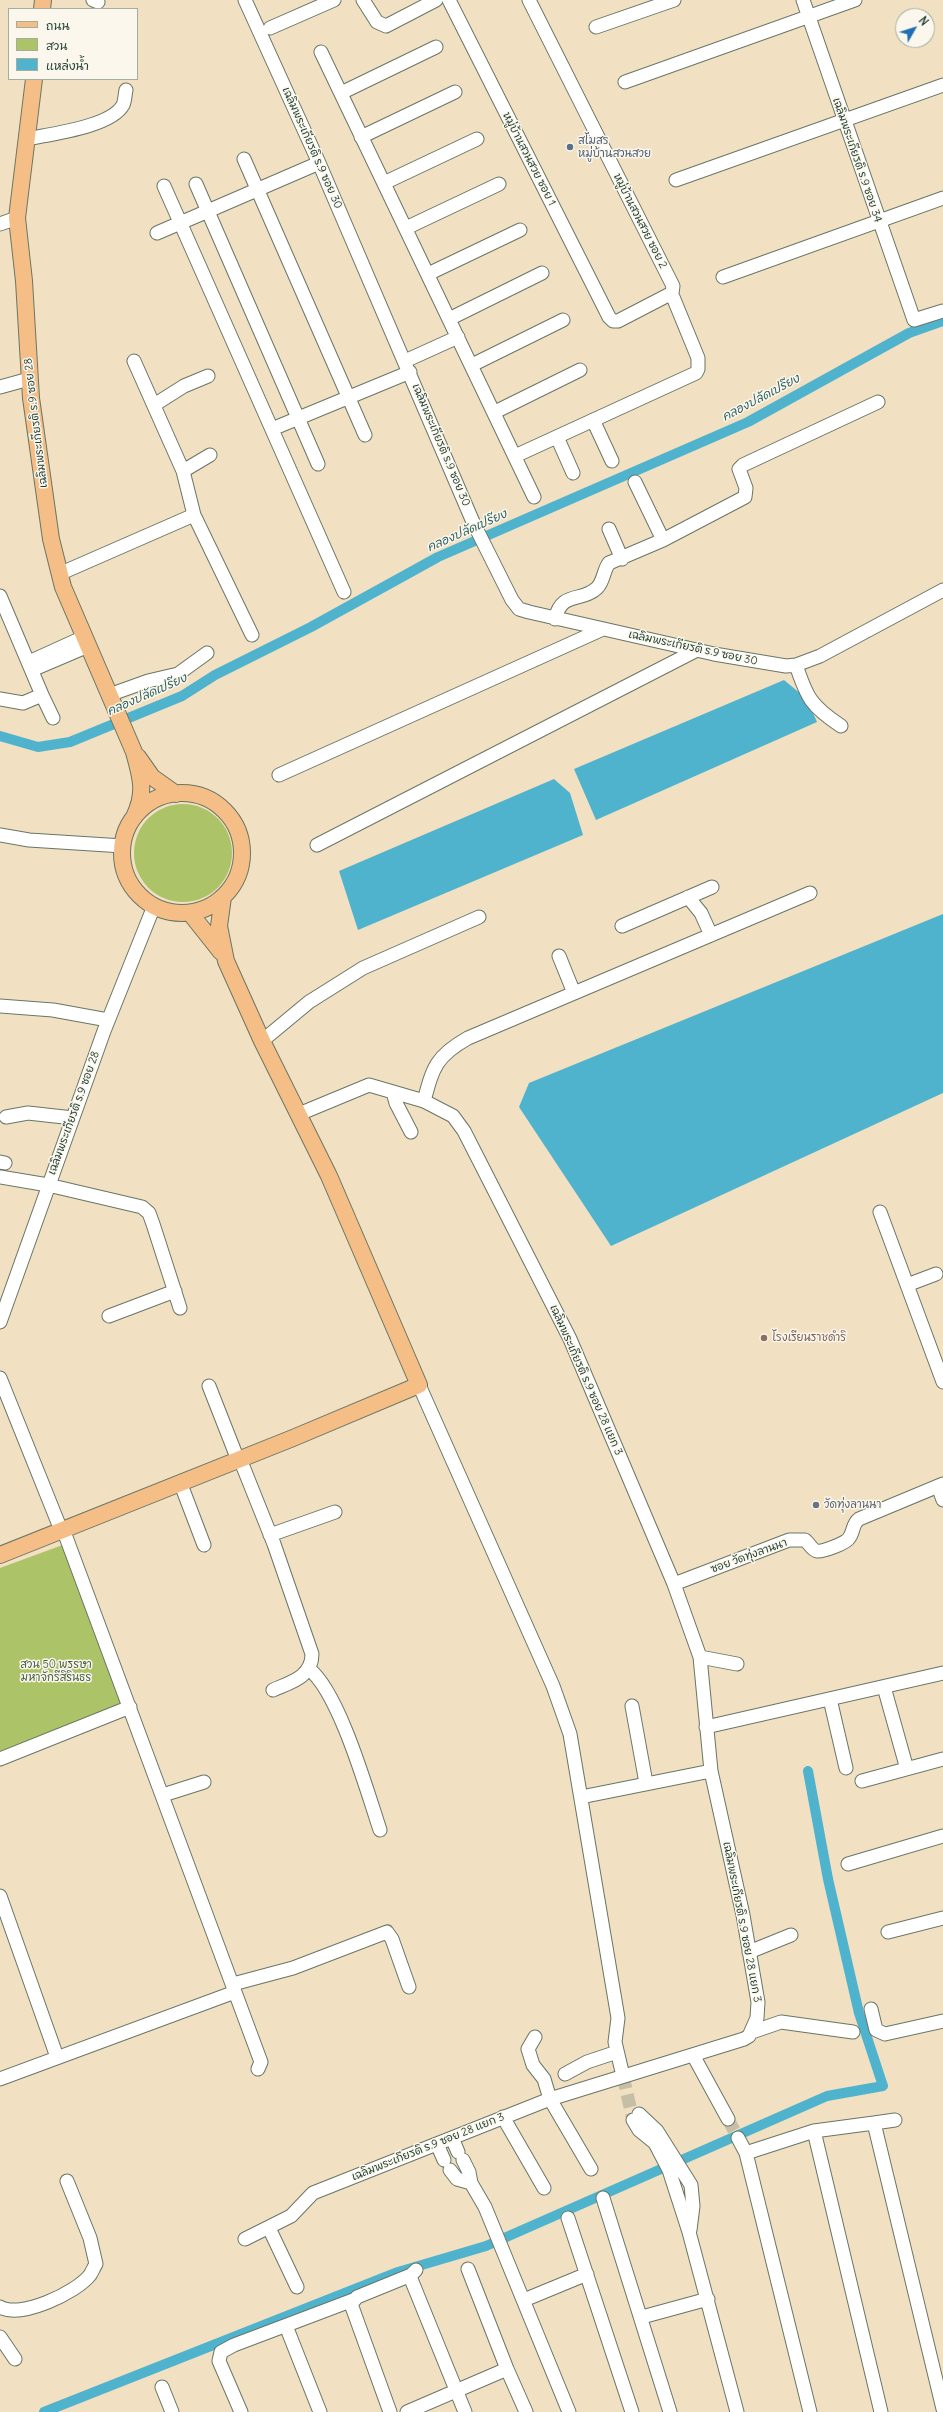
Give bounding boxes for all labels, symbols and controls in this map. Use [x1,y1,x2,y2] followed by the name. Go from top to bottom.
[8,8,138,80] legend
[895,8,935,48] north arrow
[916,14,931,28] text: N
[46,18,70,33] text: ถนน
[46,38,67,53] text: สวน
[46,58,89,73] text: แหล่งน้ำ
[279,85,345,211] street label: เฉลิมพระเกียรติ ร.9 ซอย 30
[829,96,885,224] street label: เฉลิมพระเกียรติ ร.9 ซอย 34
[500,110,558,208] street label: หมู่บ้านสวนสวย ซอย 1
[578,134,651,160] place label: สโมสร หมู่บ้านสวนสวย
[565,142,575,152] marker: สโมสร หมู่บ้านสวนสวย
[610,171,670,271] street label: หมู่บ้านสวนสวย ซอย 2
[21,357,51,489] street label: เฉลิมพระเกียรติ ร.9 ซอย 28
[720,372,802,424] water label: คลองปลัดเปรียง
[409,382,473,508] street label: เฉลิมพระเกียรติ ร.9 ซอย 30
[425,507,509,555] water label: คลองปลัดเปรียง
[627,628,759,668] street label: เฉลิมพระเกียรติ ร.9 ซอย 30
[105,671,189,719] water label: คลองปลัดเปรียง
[45,1049,103,1177] street label: เฉลิมพระเกียรติ ร.9 ซอย 28
[547,1303,625,1457] street label: เฉลิมพระเกียรติ ร.9 ซอย 28 แยก 3
[772,1331,846,1345] place label: โรงเรียนราชดำริ
[759,1333,769,1343] marker: โรงเรียนราชดำริ
[824,1498,881,1512] place label: วัดทุ่งลานนา
[811,1500,821,1510] marker: วัดทุ่งลานนา
[709,1536,789,1576] street label: ซอย วัดทุ่งลานนา
[20,1658,92,1684] park label: สวน 50 พรรษา มหาจักรีสิรินธร
[720,1841,764,2003] street label: เฉลิมพระเกียรติ ร.9 ซอย 28 แยก 3
[350,2110,506,2184] street label: เฉลิมพระเกียรติ ร.9 ซอย 28 แยก 3

